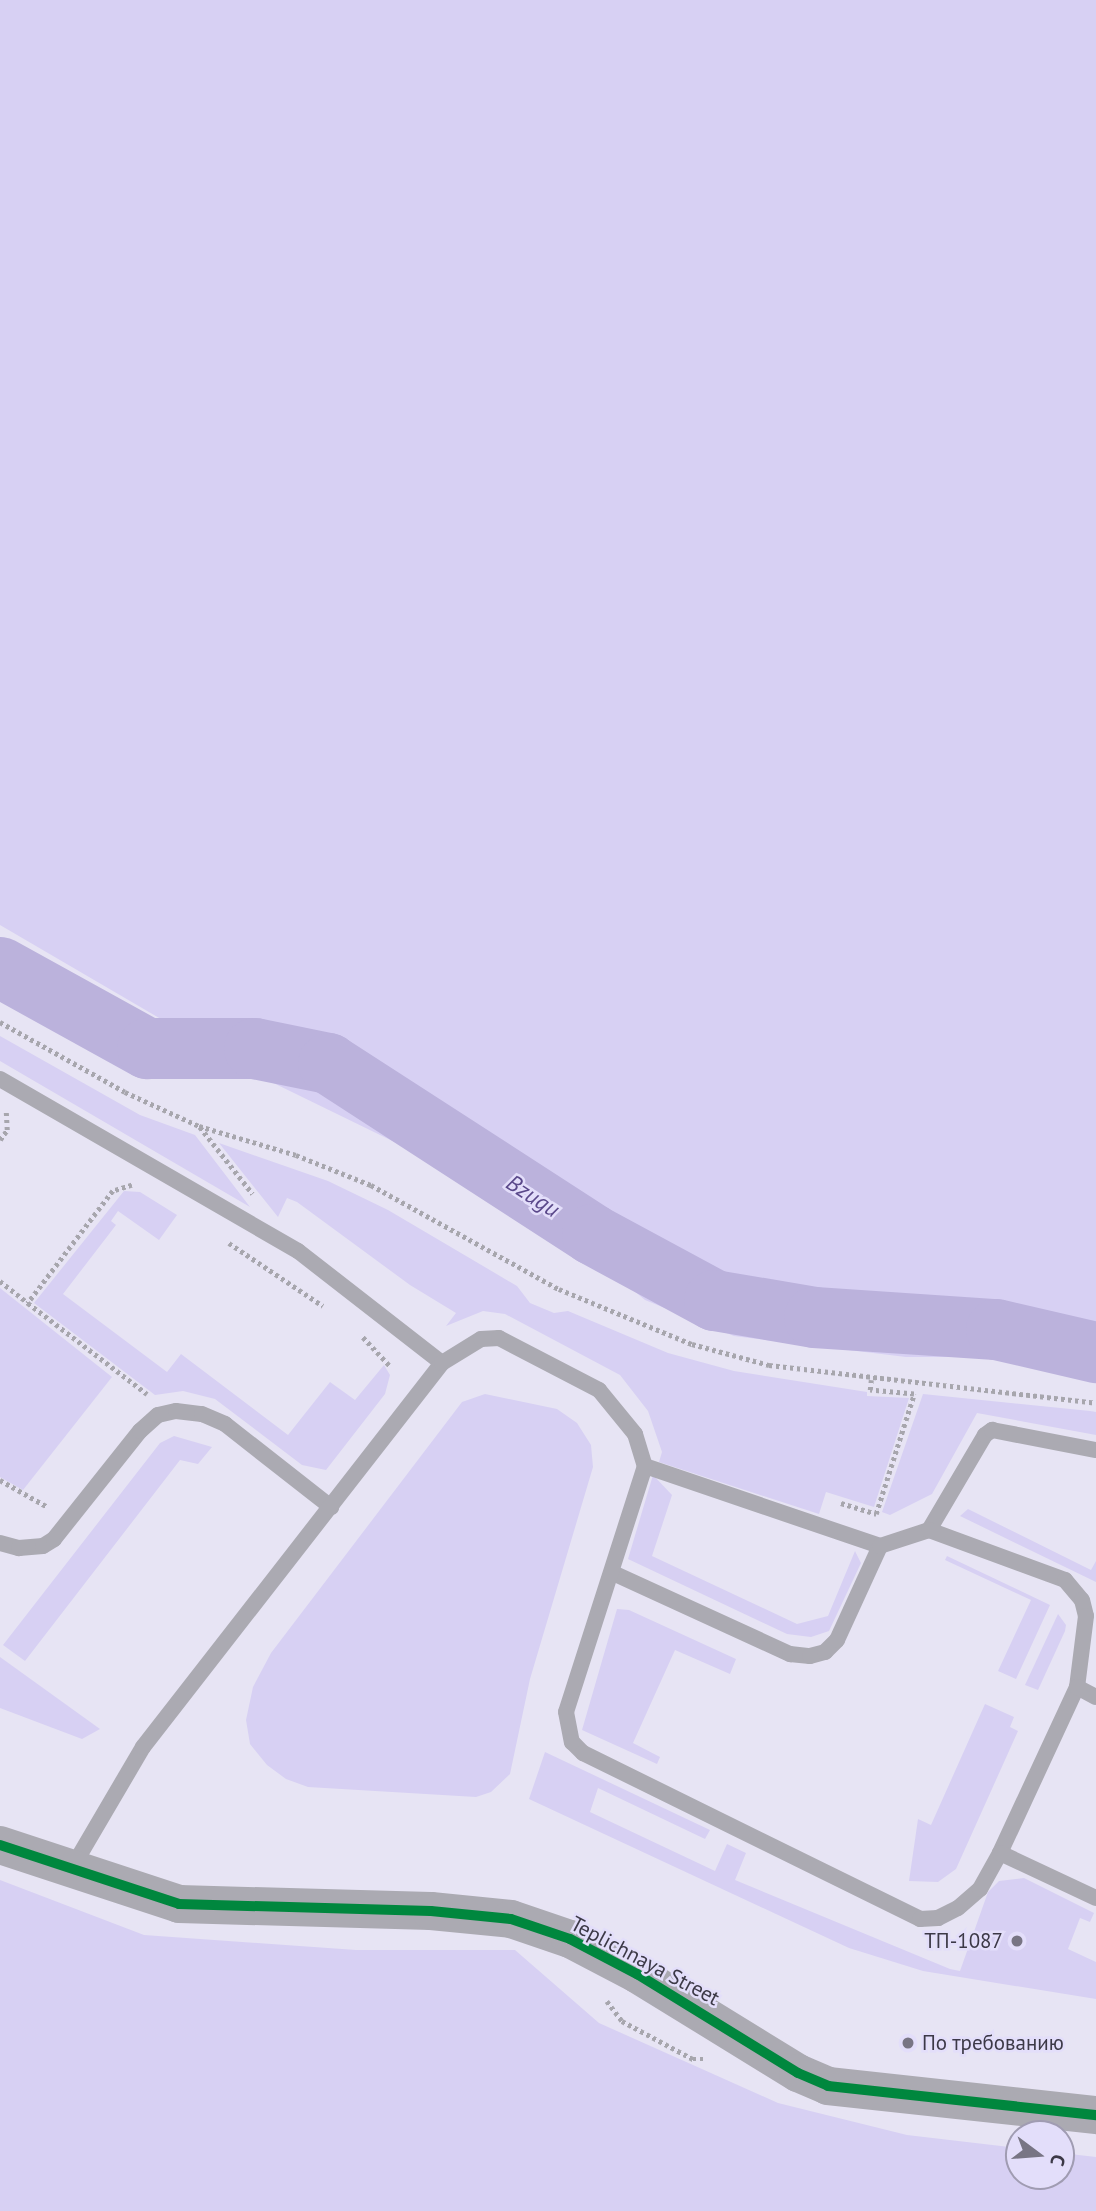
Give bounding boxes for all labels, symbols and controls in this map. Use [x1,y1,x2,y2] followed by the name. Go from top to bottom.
[501,1169,565,1223] water label: Bzugu
[566,1911,724,2011] street label: Teplichnaya Street
[924,1928,1003,1954] place label: ТП-1087
[1009,1933,1025,1949] marker: ТП-1087
[922,2030,1064,2056] place label: По требованию
[900,2035,916,2051] marker: По требованию
[1005,2120,1075,2190] north arrow
[1045,2152,1071,2169] text: С

